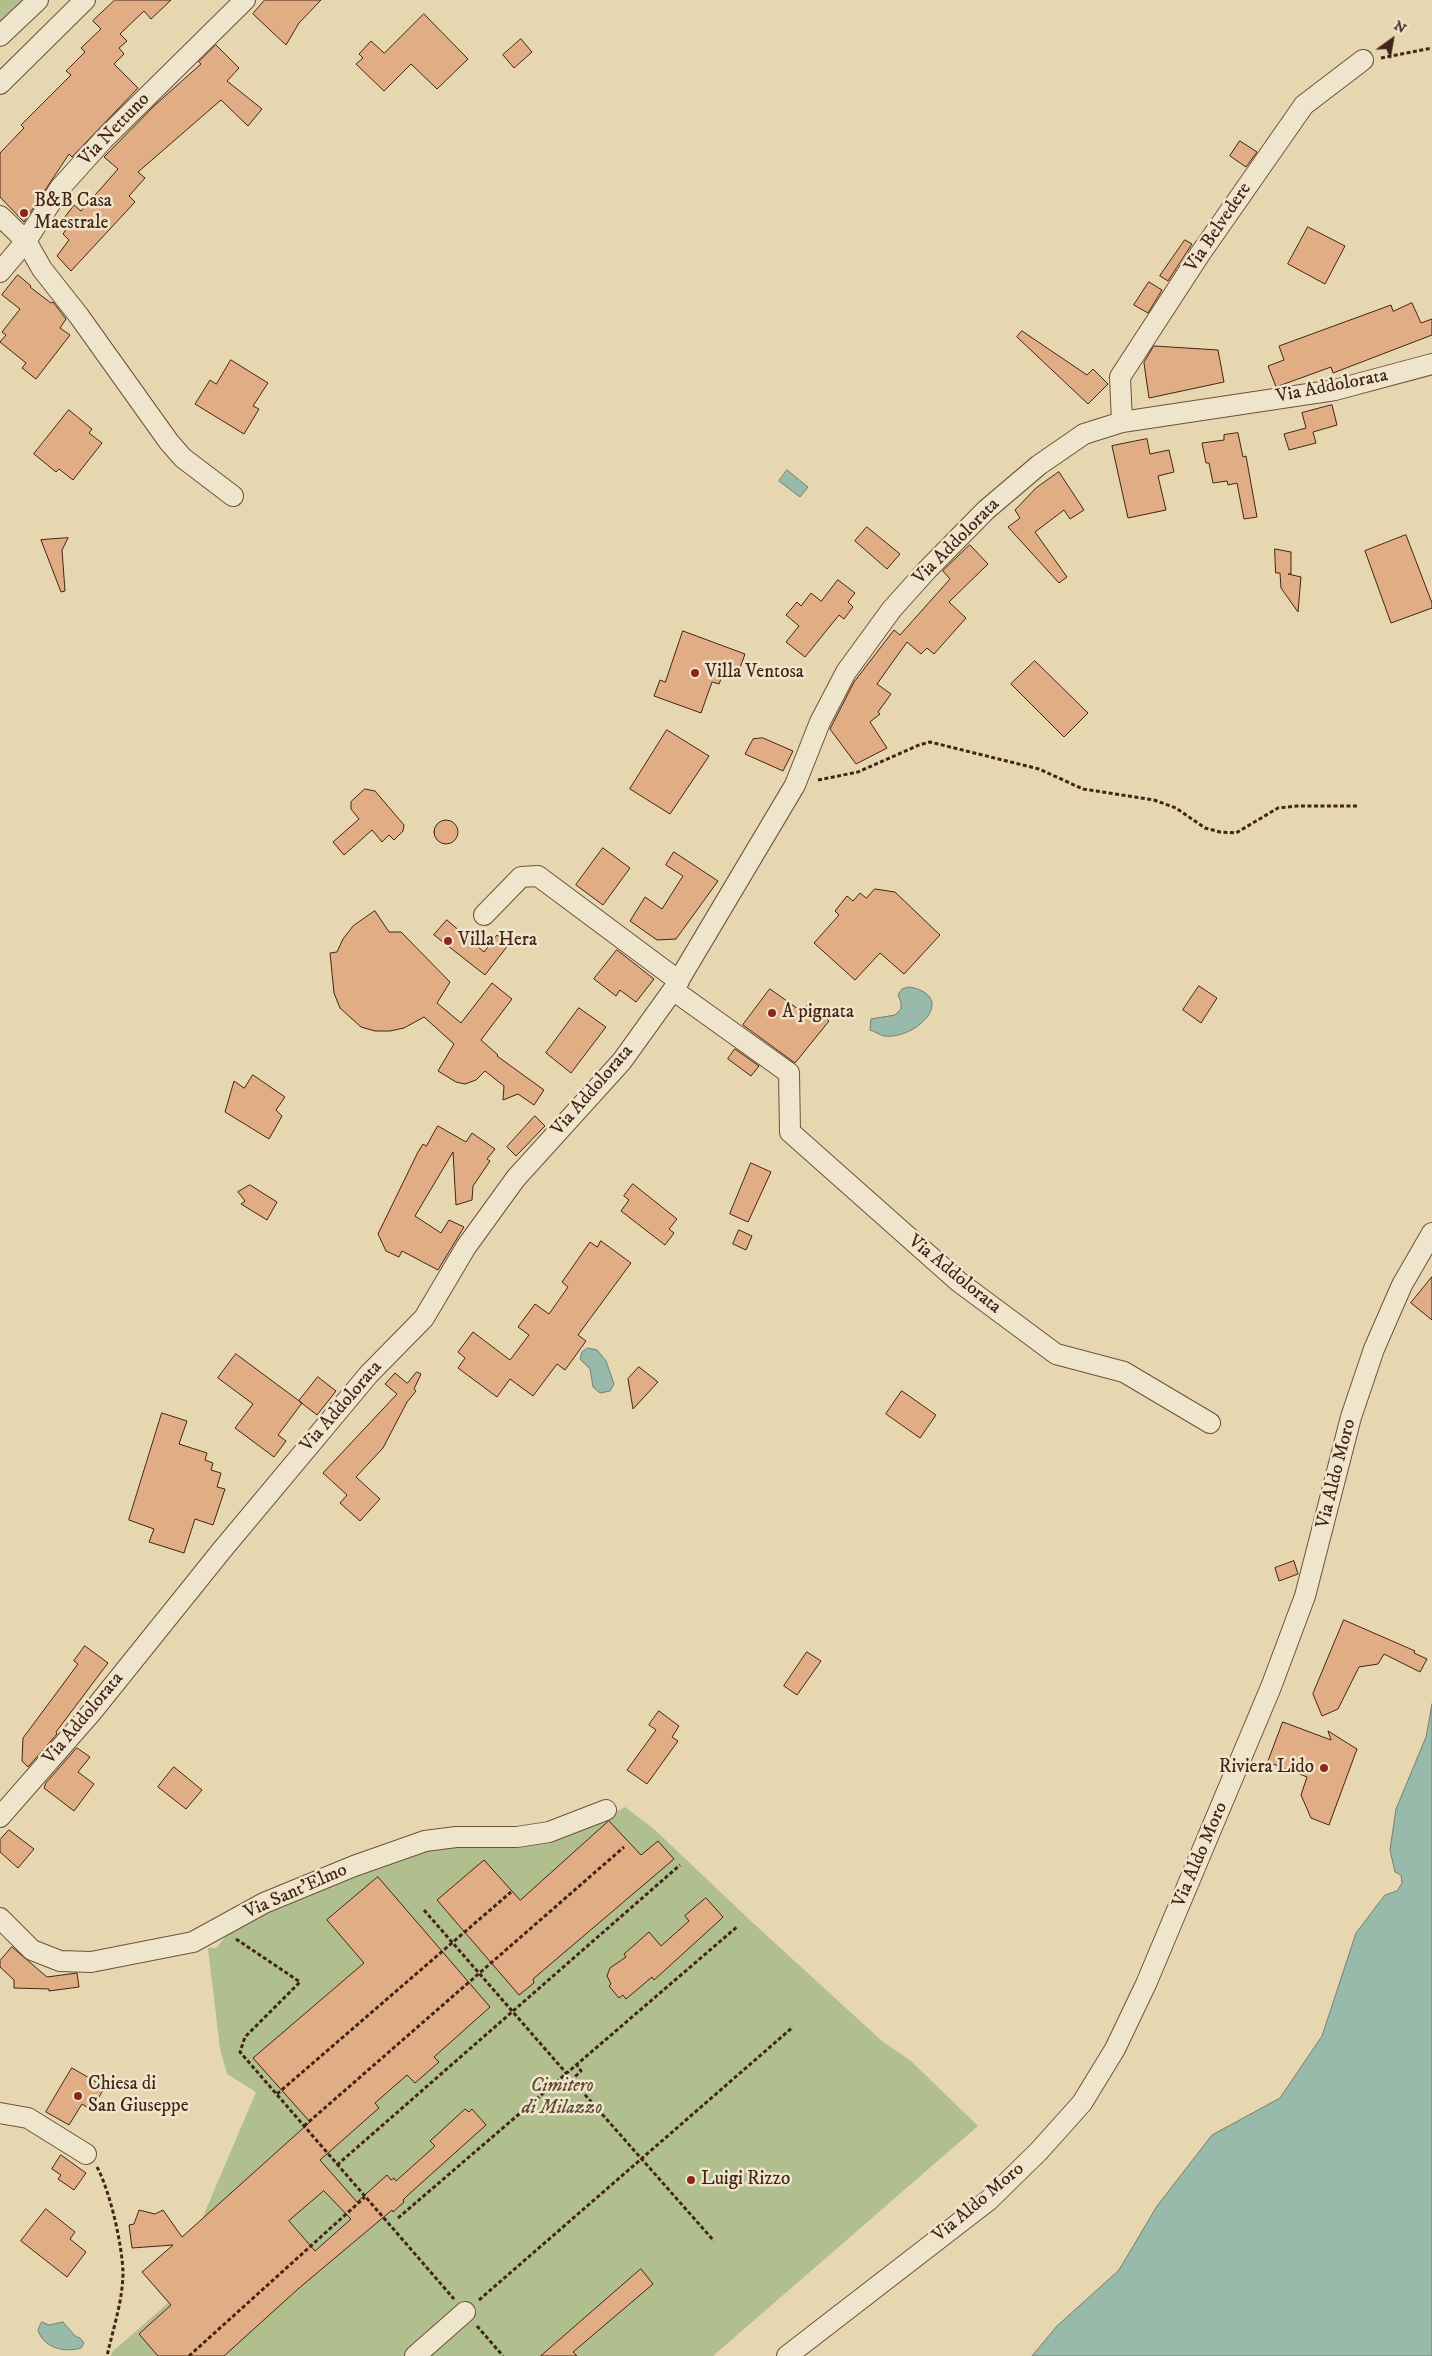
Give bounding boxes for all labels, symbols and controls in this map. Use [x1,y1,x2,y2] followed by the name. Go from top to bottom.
[1367,15,1417,65] north arrow
[1390,17,1410,38] text: N
[75,89,155,171] street label: Via Nettuno
[1181,179,1257,277] street label: Via Belvedere
[34,191,112,235] place label: B&B Casa Maestrale
[18,207,30,219] marker: B&B Casa Maestrale
[1274,365,1390,409] street label: Via Addolorata
[909,494,1005,590] street label: Via Addolorata
[705,662,804,684] place label: Villa Ventosa
[689,667,701,679] marker: Villa Ventosa
[458,930,537,952] place label: Villa Hera
[442,935,454,947] marker: Villa Hera
[782,1002,854,1024] place label: A pignata
[766,1007,778,1019] marker: A pignata
[547,1041,639,1141] street label: Via Addolorata
[903,1230,1005,1320] street label: Via Addolorata
[296,1357,388,1457] street label: Via Addolorata
[1312,1417,1362,1531] street label: Via Aldo Moro
[39,1668,129,1770] street label: Via Addolorata
[1219,1757,1314,1779] place label: Riviera Lido
[1318,1762,1330,1774] marker: Riviera Lido
[1169,1799,1233,1911] street label: Via Aldo Moro
[241,1859,351,1925] street label: Via Sant'Elmo
[88,2074,188,2118] place label: Chiesa di San Giuseppe
[522,2076,602,2120] park label: Cimitero di Milazzo
[72,2090,84,2102] marker: Chiesa di San Giuseppe
[929,2158,1029,2248] street label: Via Aldo Moro
[701,2169,790,2191] place label: Luigi Rizzo
[685,2174,697,2186] marker: Luigi Rizzo

